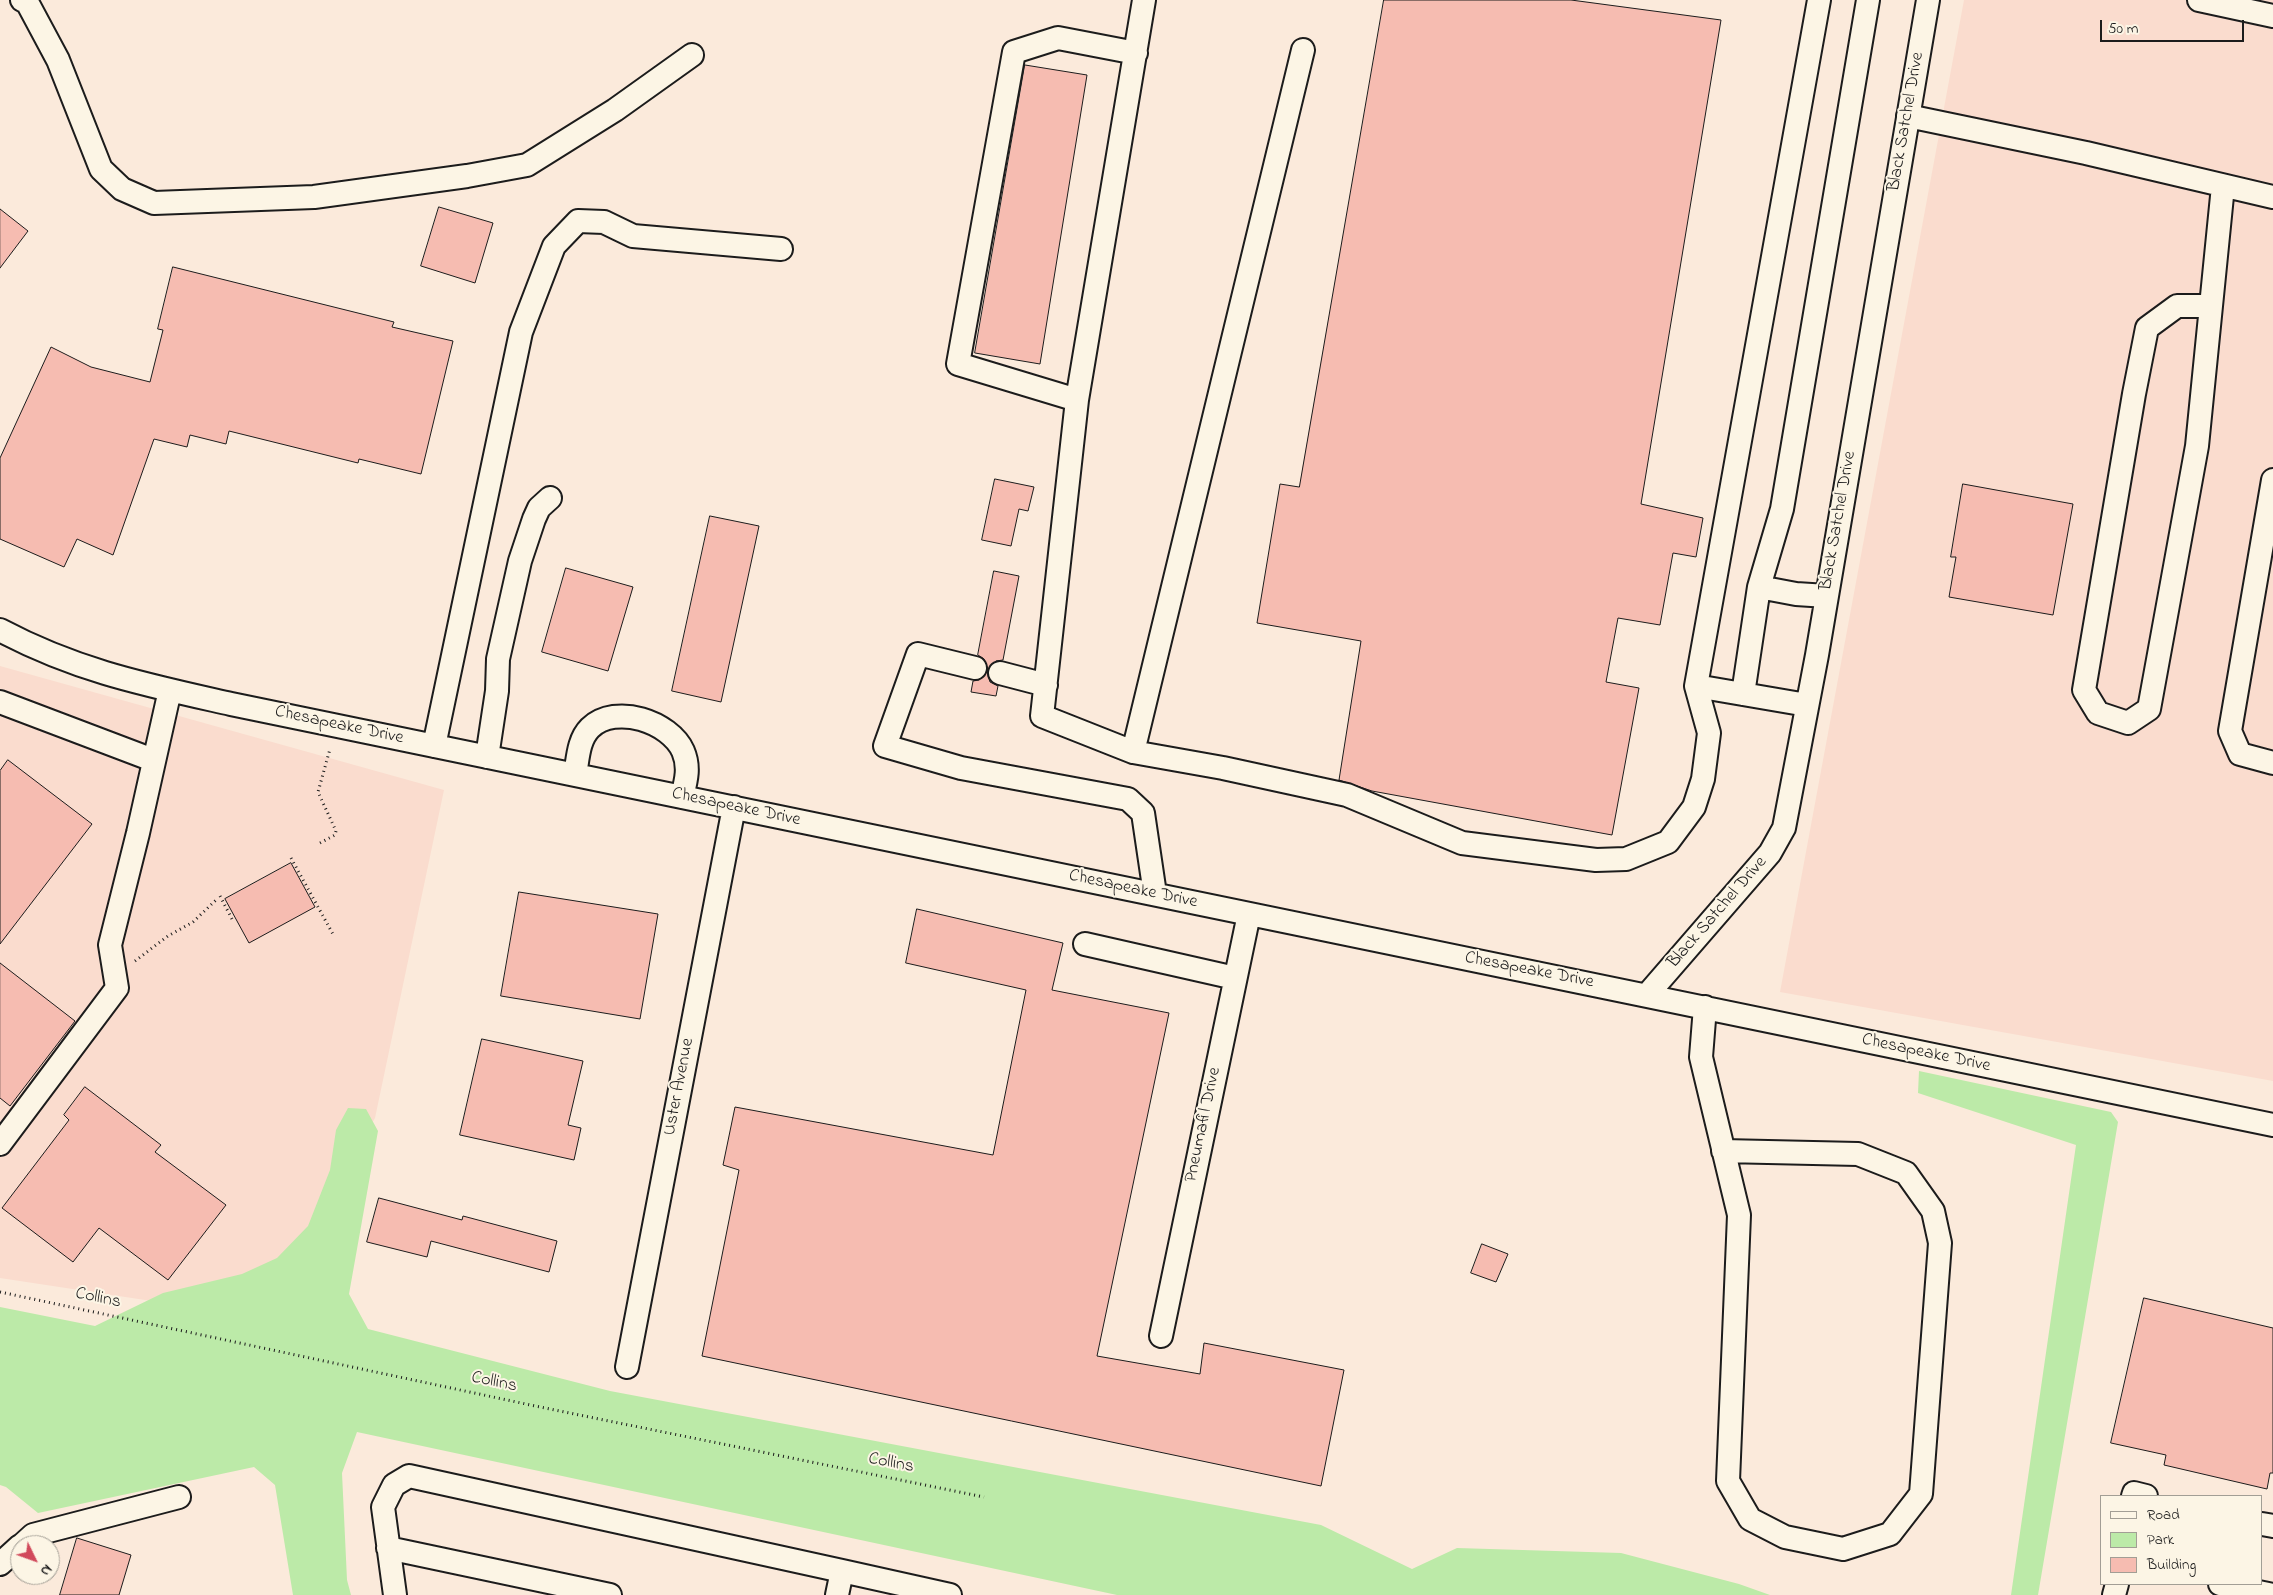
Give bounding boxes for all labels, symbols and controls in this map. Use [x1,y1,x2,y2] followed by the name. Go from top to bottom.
[2103,10,2247,42] scale bar
[2108,18,2138,40] text: 50 m
[1884,51,1930,193] street label: Black Satchel Drive
[1816,450,1862,592] street label: Black Satchel Drive
[273,702,405,750] street label: Chesapeake Drive
[670,784,802,832] street label: Chesapeake Drive
[1664,853,1772,973] street label: Black Satchel Drive
[1067,866,1199,914] street label: Chesapeake Drive
[1463,948,1595,994] street label: Chesapeake Drive
[1860,1030,1992,1078] street label: Chesapeake Drive
[660,1037,700,1137] street label: Uster Avenue
[1181,1066,1227,1184] street label: Pneumafil Drive
[73,1284,123,1314] street label: Collins
[469,1368,519,1398] street label: Collins
[866,1449,916,1479] street label: Collins
[2100,1495,2263,1585] legend
[2147,1504,2180,1526] text: Road
[2147,1529,2174,1551] text: Park
[10,1535,60,1585] north arrow
[2147,1554,2196,1576] text: Building
[35,1559,57,1580] text: N

